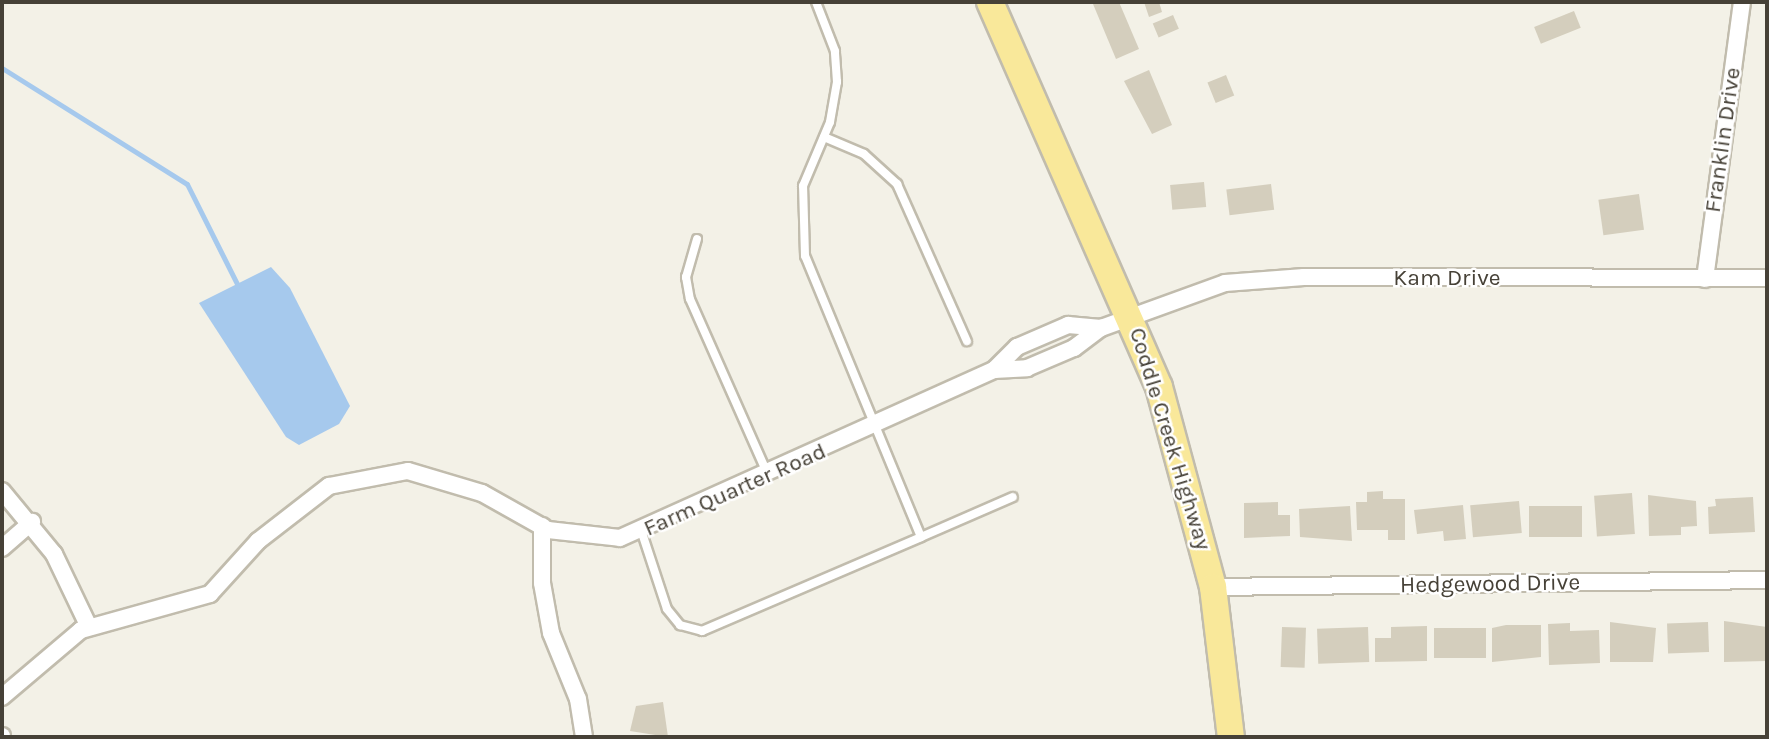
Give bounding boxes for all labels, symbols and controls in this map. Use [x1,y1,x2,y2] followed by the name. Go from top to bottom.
[1699,66,1747,214] street label: Franklin Drive
[1393,264,1501,292] street label: Kam Drive
[1123,324,1217,554] street label: Coddle Creek Highway
[640,437,830,543] street label: Farm Quarter Road
[1400,569,1580,599] street label: Hedgewood Drive

